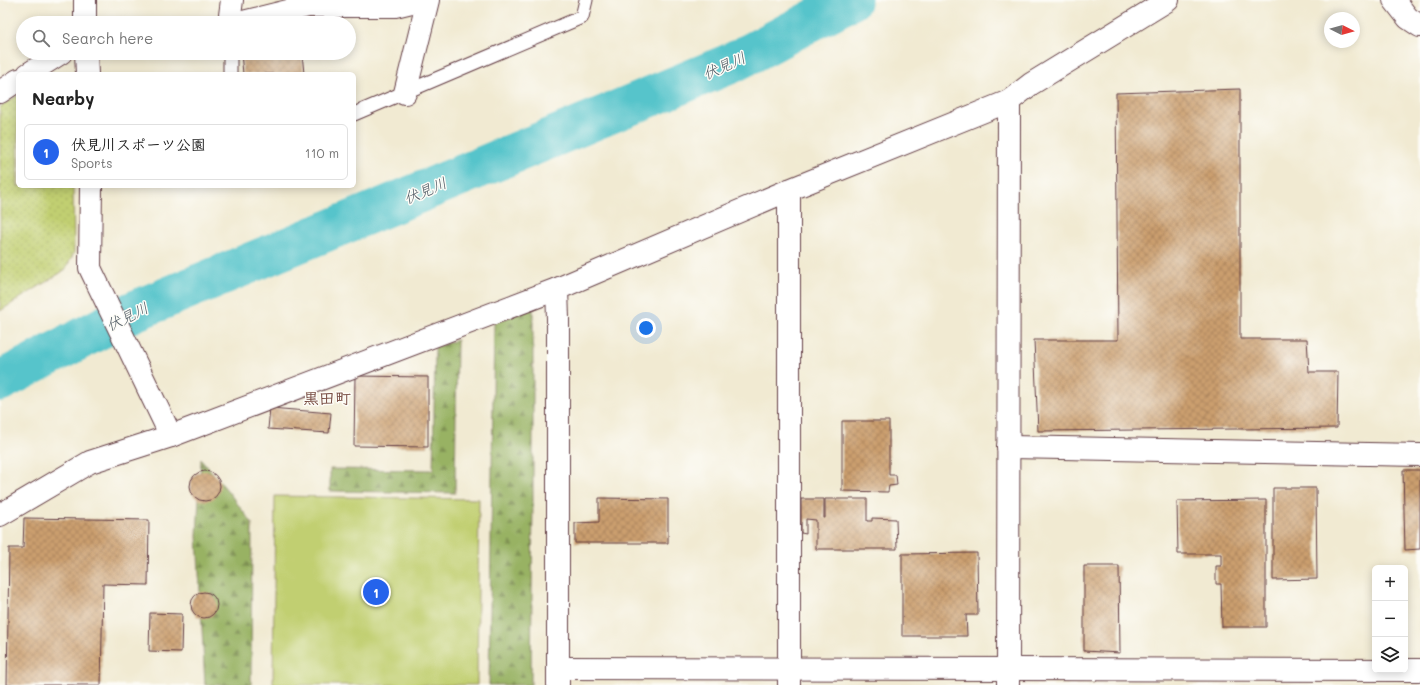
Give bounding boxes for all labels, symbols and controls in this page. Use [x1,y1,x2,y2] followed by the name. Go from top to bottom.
[1324,12,1360,48] north arrow
[16,16,356,60] search box
[30,27,52,49] icon: search
[62,28,153,48] text: Search here
[699,47,749,83] water label: 伏見川
[32,87,94,109] text: Nearby
[71,134,206,154] text: 伏見川スポーツ公園
[43,144,49,161] text: 1
[305,144,339,161] text: 110 m
[71,154,113,171] text: Sports
[400,172,450,208] water label: 伏見川
[102,297,152,335] water label: 伏見川
[636,318,656,338] your location
[303,387,351,408] district label: 黒田町
[1372,565,1408,673] map controls
[1372,565,1408,601] button: +
[363,577,389,607] pin: 1
[1372,601,1408,637] button: −
[1372,637,1408,673] button: layers

